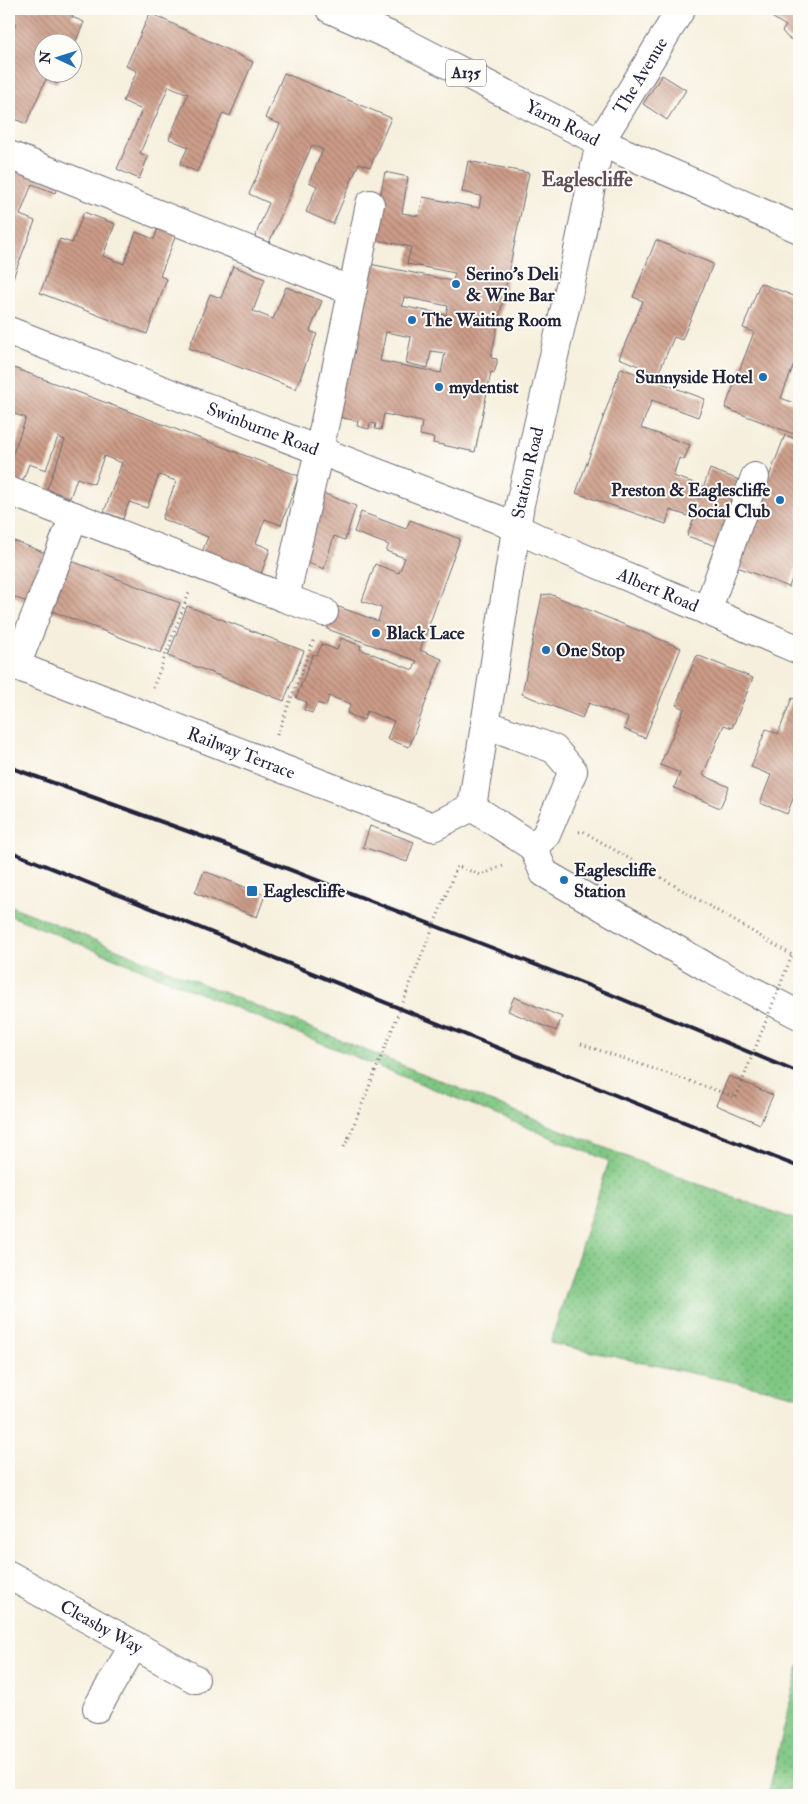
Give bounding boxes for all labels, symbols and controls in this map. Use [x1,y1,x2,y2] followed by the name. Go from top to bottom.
[32,32,82,82] north arrow
[608,33,673,119] street label: The Avenue
[37,50,54,65] text: N
[446,59,486,86] road number: A135
[522,94,604,151] street label: Yarm Road
[541,167,633,193] district label: Eaglescliffe
[466,263,559,307] place label: Serino's Deli & Wine Bar
[450,278,462,290] marker: Serino's Deli & Wine Bar
[421,309,563,332] place label: The Waiting Room
[406,314,418,326] marker: The Waiting Room
[635,366,753,389] place label: Sunnyside Hotel
[757,371,769,383] marker: Sunnyside Hotel
[449,376,519,399] place label: mydentist
[433,381,445,393] marker: mydentist
[204,397,322,461] street label: Swinburne Road
[506,424,549,520] street label: Station Road
[611,479,770,523] place label: Preston & Eaglescliffe Social Club
[774,494,786,506] marker: Preston & Eaglescliffe Social Club
[613,562,702,617] street label: Albert Road
[386,622,465,645] place label: Black Lace
[370,627,382,639] marker: Black Lace
[556,639,625,662] place label: One Stop
[540,644,552,656] marker: One Stop
[184,722,299,784] street label: Railway Terrace
[574,859,656,903] place label: Eaglescliffe Station
[558,874,570,886] marker: Eaglescliffe Station
[263,880,345,903] place label: Eaglescliffe
[245,884,259,898] marker: Eaglescliffe
[56,1594,148,1660] street label: Cleasby Way

